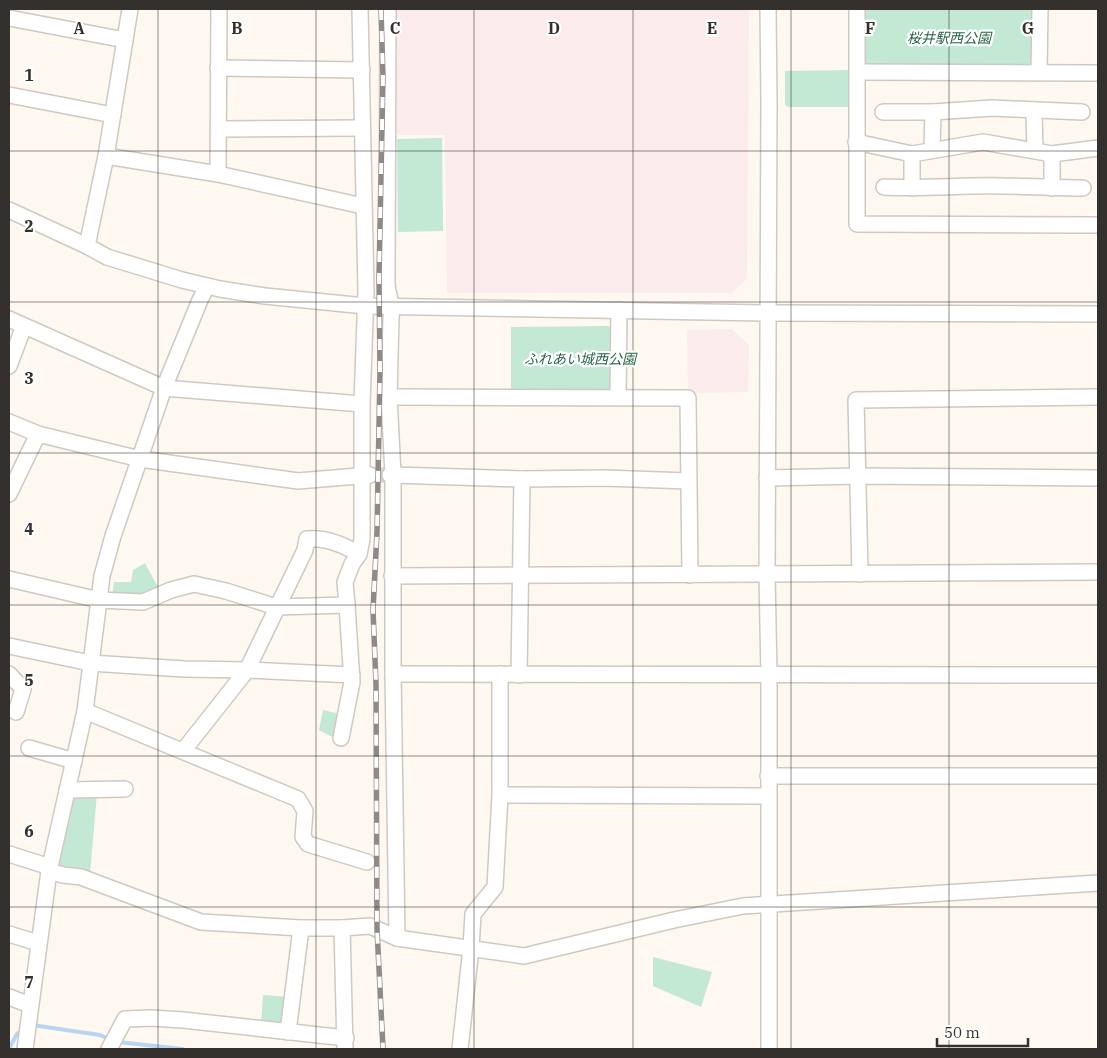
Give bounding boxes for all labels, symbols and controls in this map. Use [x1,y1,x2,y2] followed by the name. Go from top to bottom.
[73,18,85,38] text: A
[231,18,243,38] text: B
[390,18,400,38] text: C
[548,18,560,38] text: D
[707,18,717,38] text: E
[865,18,875,38] text: F
[1022,18,1034,38] text: G
[907,29,993,47] park label: 桜井駅西公園
[24,65,34,85] text: 1
[24,216,34,236] text: 2
[524,350,638,368] park label: ふれあい城西公園
[24,368,34,388] text: 3
[24,519,34,539] text: 4
[24,670,34,690] text: 5
[24,821,34,841] text: 6
[24,972,34,992] text: 7
[937,1016,1028,1048] scale bar
[944,1023,980,1042] text: 50 m

